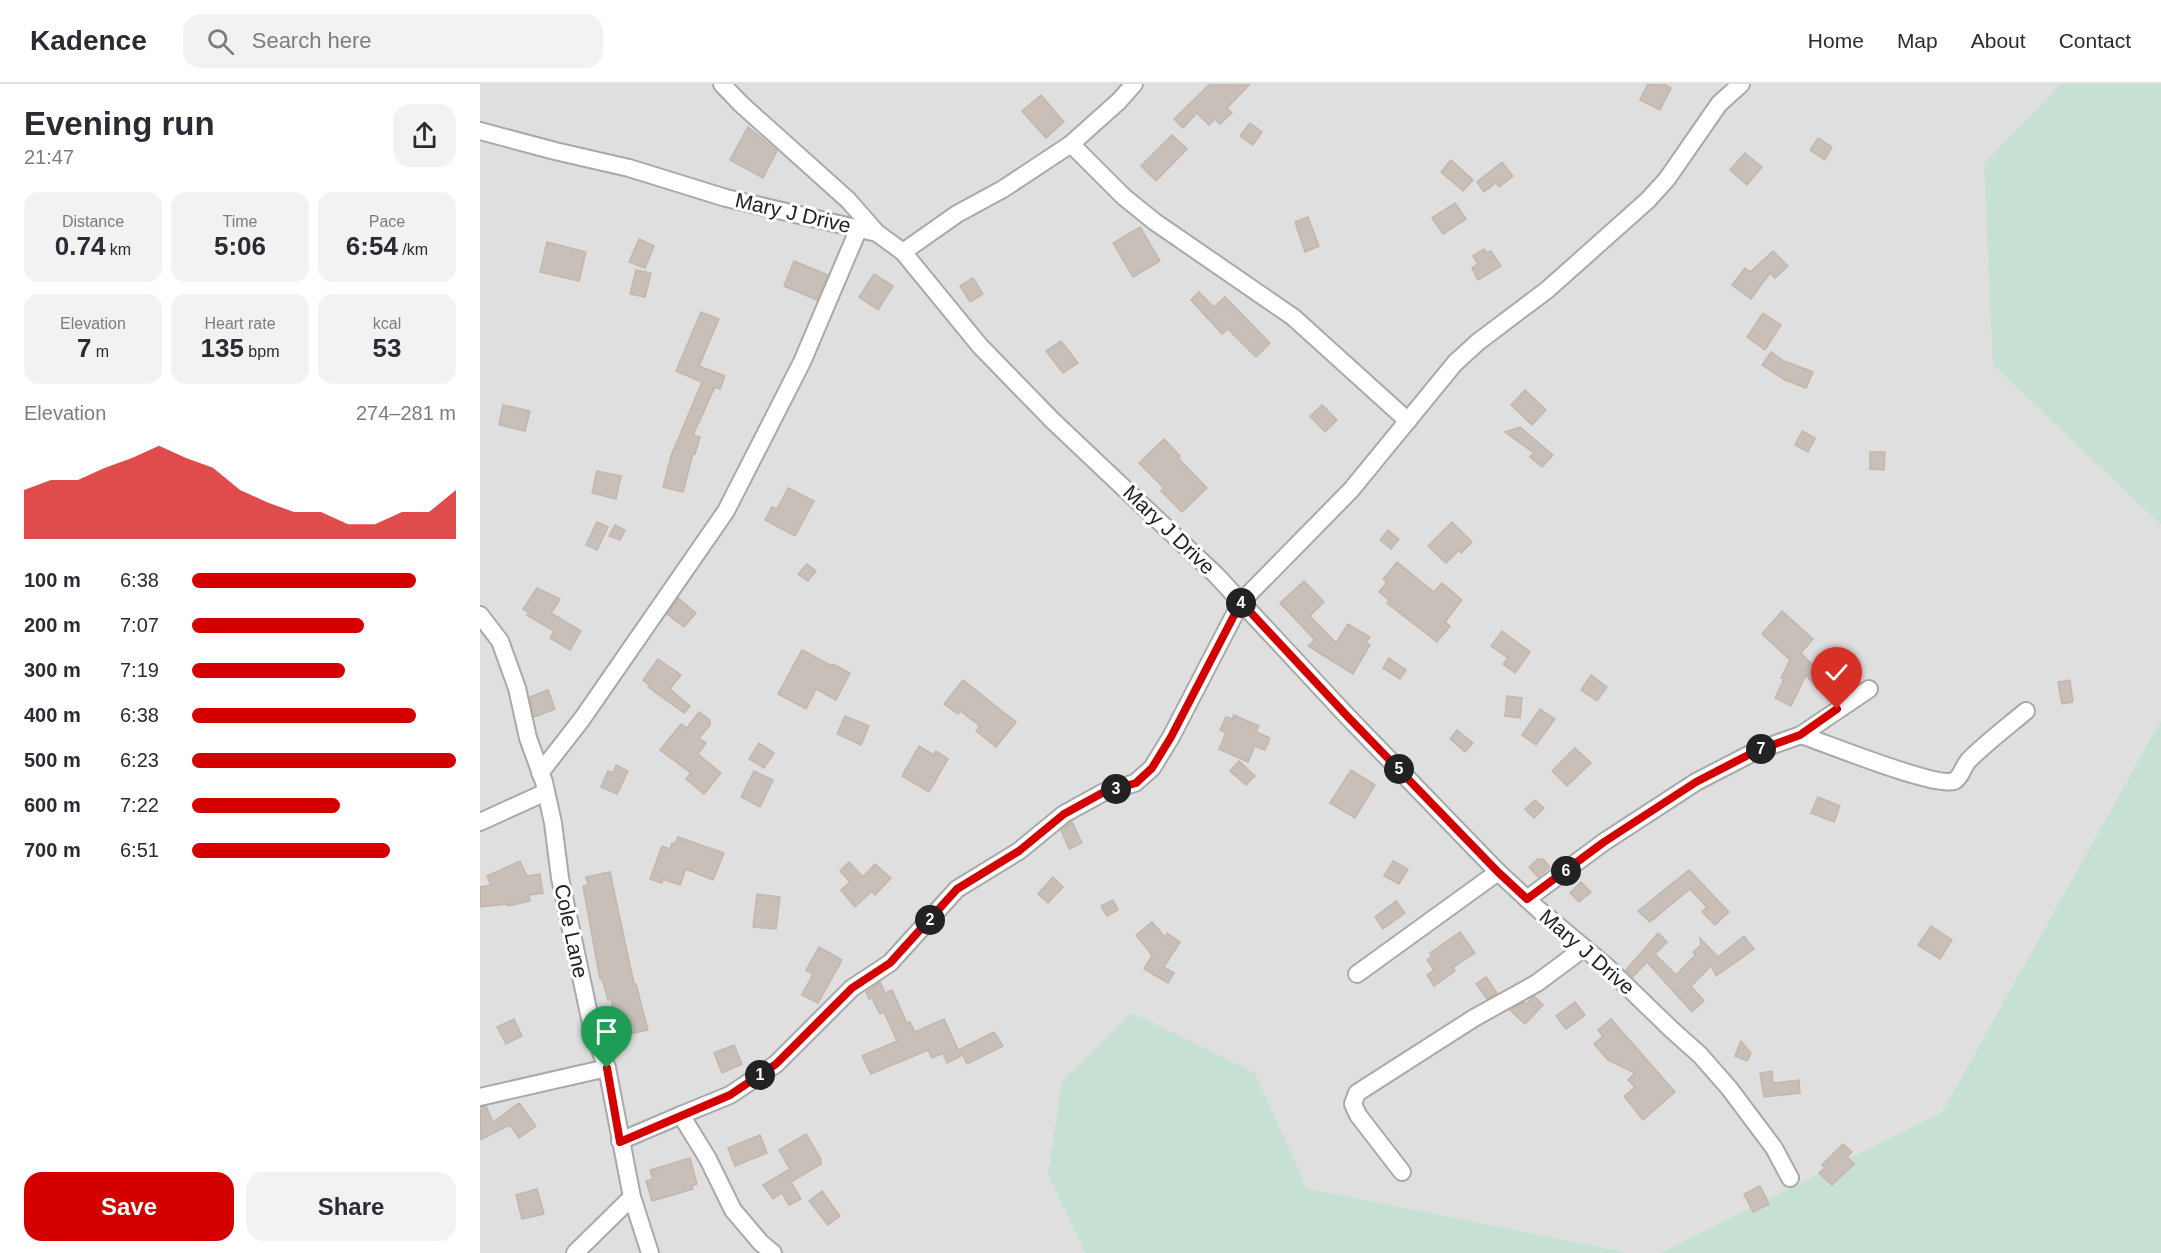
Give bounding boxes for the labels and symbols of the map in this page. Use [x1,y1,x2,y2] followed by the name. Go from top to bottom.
[733,188,853,237] street label: Mary J Drive
[1119,480,1220,579] street label: Mary J Drive
[1226,588,1256,618] pin: 4
[1811,647,1862,709] pin
[1746,734,1776,764] pin: 7
[1384,754,1414,784] pin: 5
[1101,774,1131,804] pin: 3
[1551,856,1581,886] pin: 6
[550,882,593,980] street label: Cole Lane
[1535,904,1639,999] street label: Mary J Drive
[915,905,945,935] pin: 2
[581,1006,632,1068] pin
[745,1060,775,1090] pin: 1

